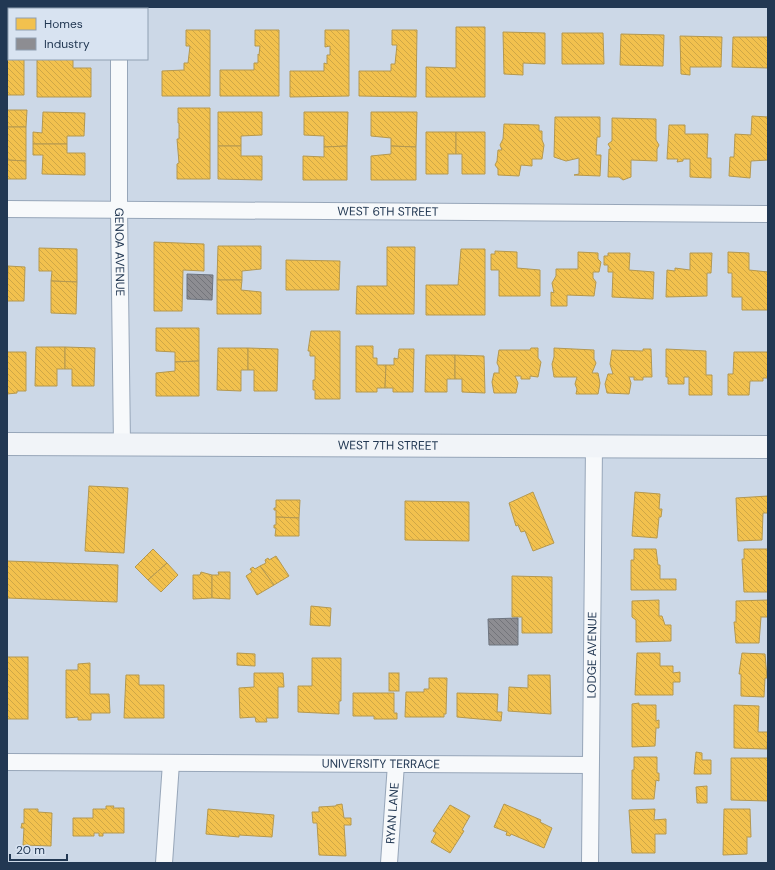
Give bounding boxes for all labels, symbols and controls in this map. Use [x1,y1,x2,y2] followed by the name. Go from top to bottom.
[8,8,148,60] legend
[44,16,83,32] text: Homes
[44,36,90,52] text: Industry
[337,203,439,220] street label: WEST 6TH STREET
[111,208,128,297] street label: GENOA AVENUE
[338,437,439,454] street label: WEST 7TH STREET
[584,611,600,698] street label: LODGE AVENUE
[322,756,440,772] street label: UNIVERSITY TERRACE
[382,782,403,844] street label: RYAN LANE
[10,836,67,862] scale bar
[16,842,45,858] text: 20 m

